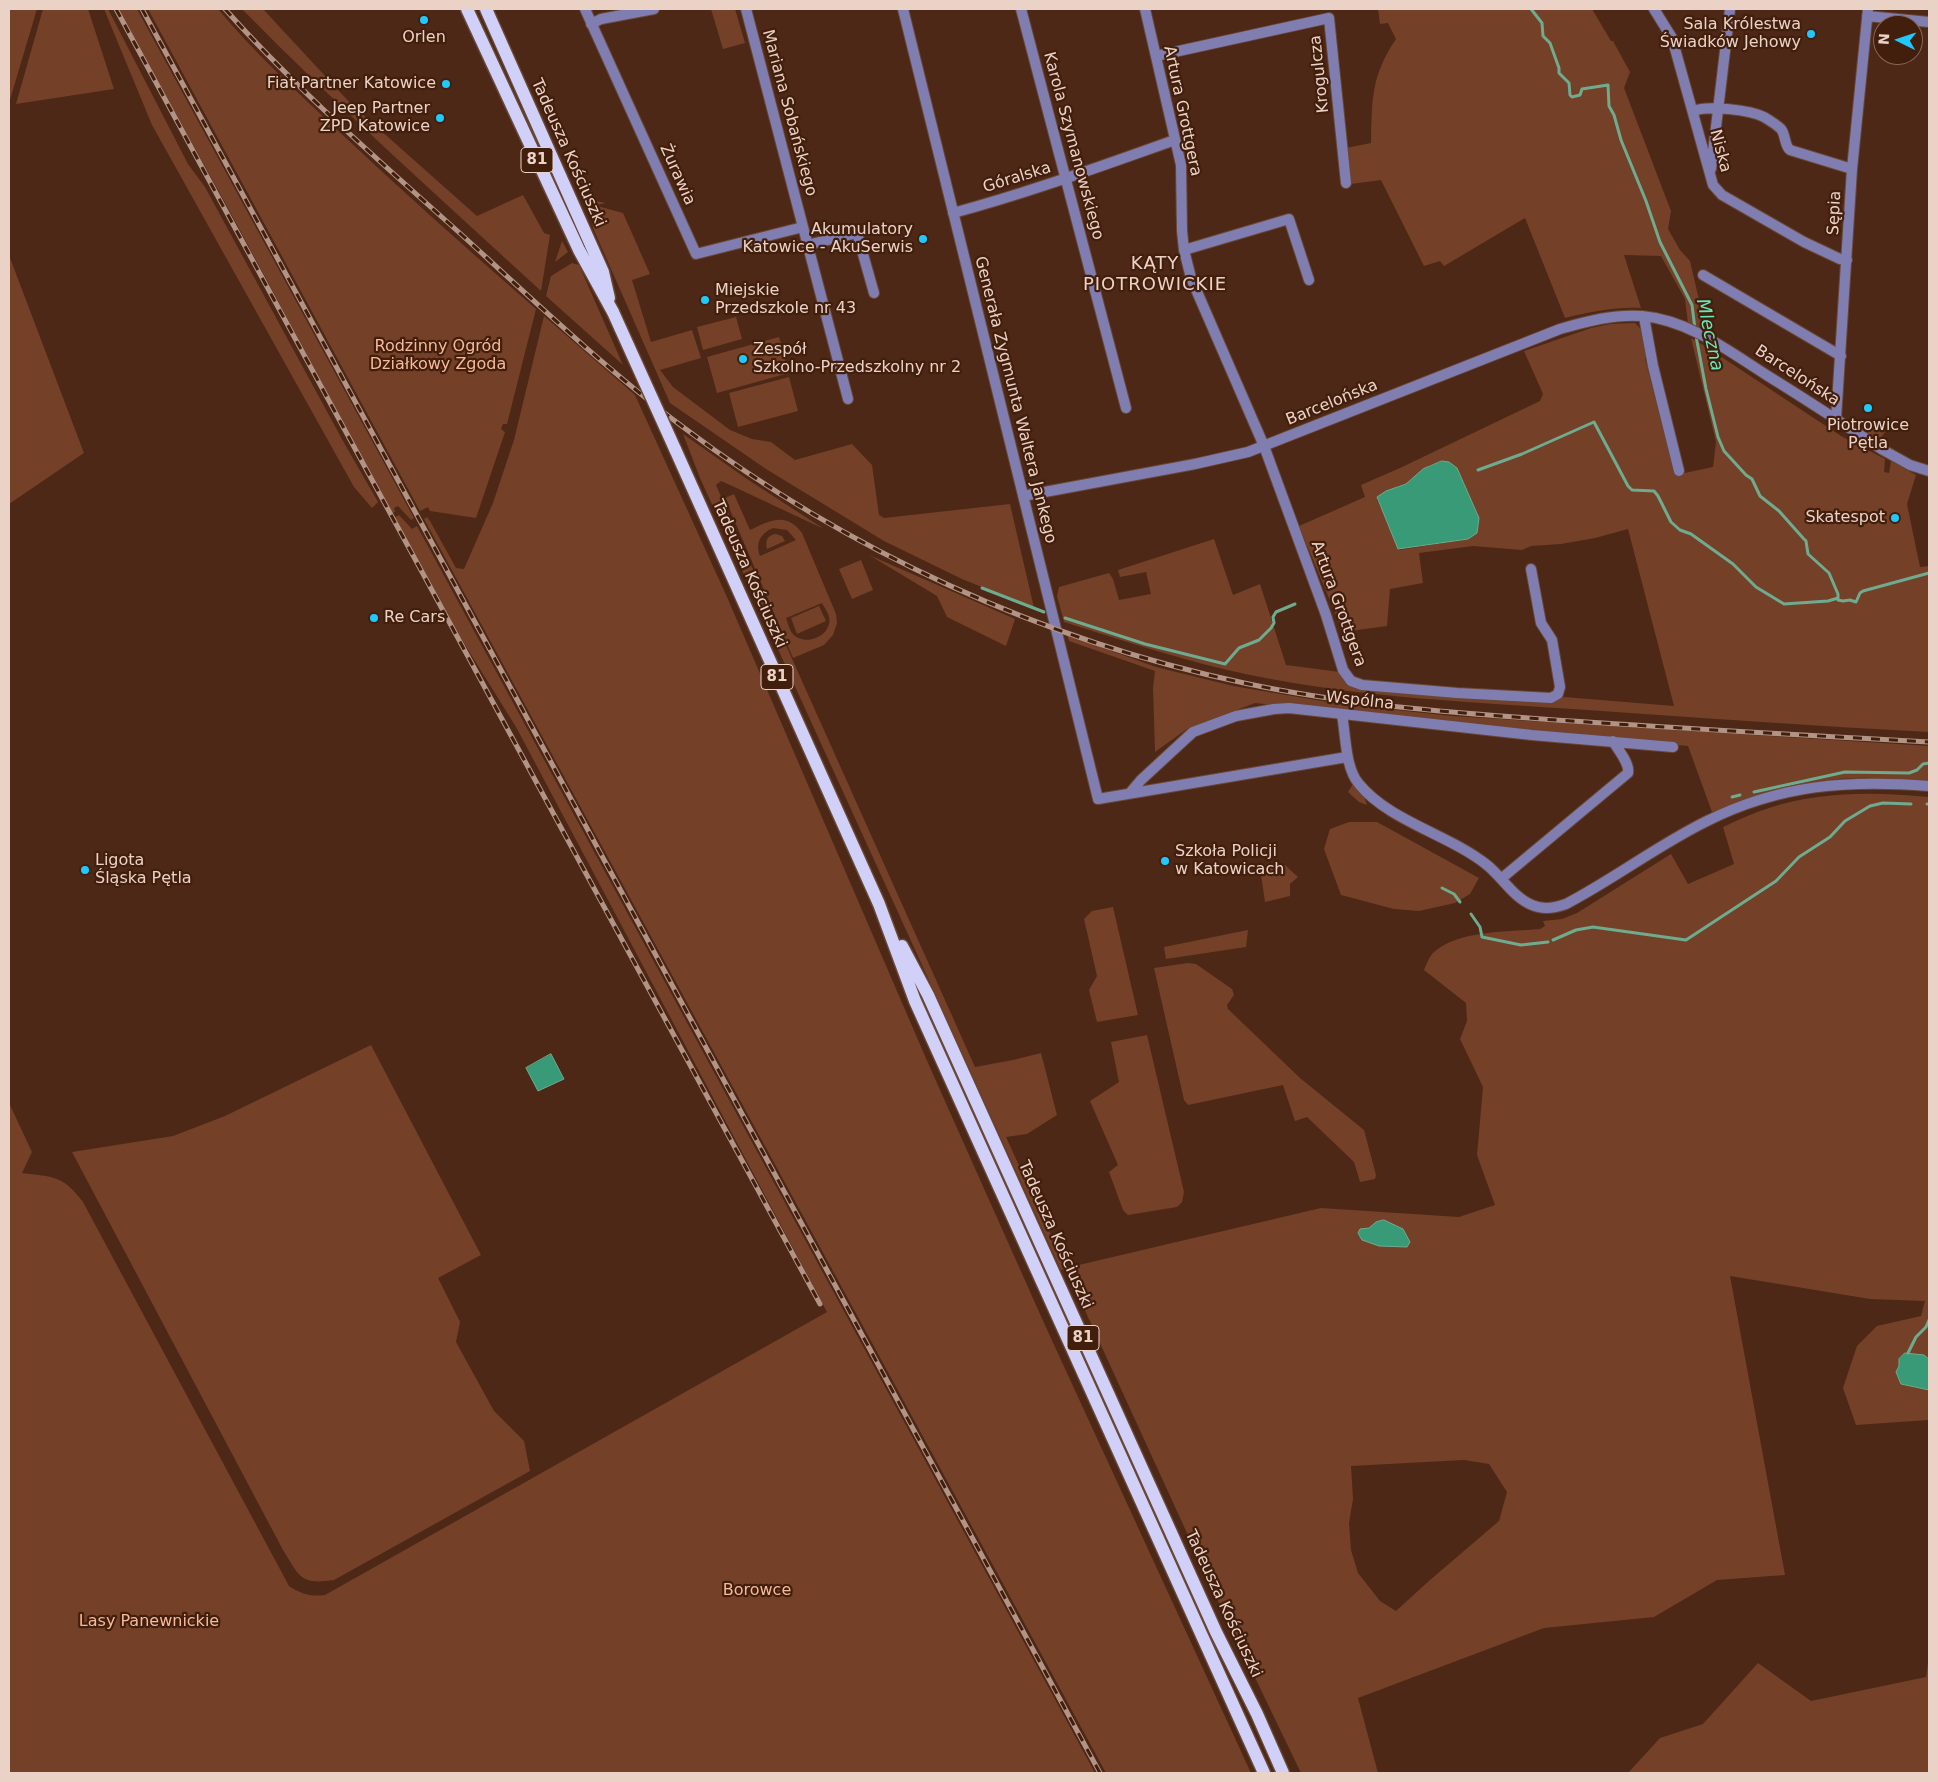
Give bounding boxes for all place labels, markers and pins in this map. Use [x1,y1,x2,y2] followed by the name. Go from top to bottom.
[418,14,430,26] marker: Orlen
[1660,15,1801,53] place label: Sala Królestwa Świadków Jehowy
[402,28,446,48] place label: Orlen
[1805,28,1817,40] marker: Sala Królestwa Świadków Jehowy
[267,74,436,94] place label: Fiat Partner Katowice
[440,78,452,90] marker: Fiat Partner Katowice
[320,99,430,137] place label: Jeep Partner ZPD Katowice
[434,112,446,124] marker: Jeep Partner ZPD Katowice
[742,220,913,258] place label: Akumulatory Katowice - AkuSerwis
[917,233,929,245] marker: Akumulatory Katowice - AkuSerwis
[715,281,856,319] place label: Miejskie Przedszkole nr 43
[699,294,711,306] marker: Miejskie Przedszkole nr 43
[753,340,961,378] place label: Zespół Szkolno-Przedszkolny nr 2
[737,353,749,365] marker: Zespół Szkolno-Przedszkolny nr 2
[1862,402,1874,414] marker: Piotrowice Pętla
[1827,416,1909,454] place label: Piotrowice Pętla
[1805,508,1885,528] place label: Skatespot
[1889,512,1901,524] marker: Skatespot
[384,608,445,628] place label: Re Cars
[368,612,380,624] marker: Re Cars
[1175,842,1284,880] place label: Szkoła Policji w Katowicach
[95,851,192,889] place label: Ligota Śląska Pętla
[1159,855,1171,867] marker: Szkoła Policji w Katowicach
[79,864,91,876] marker: Ligota Śląska Pętla

